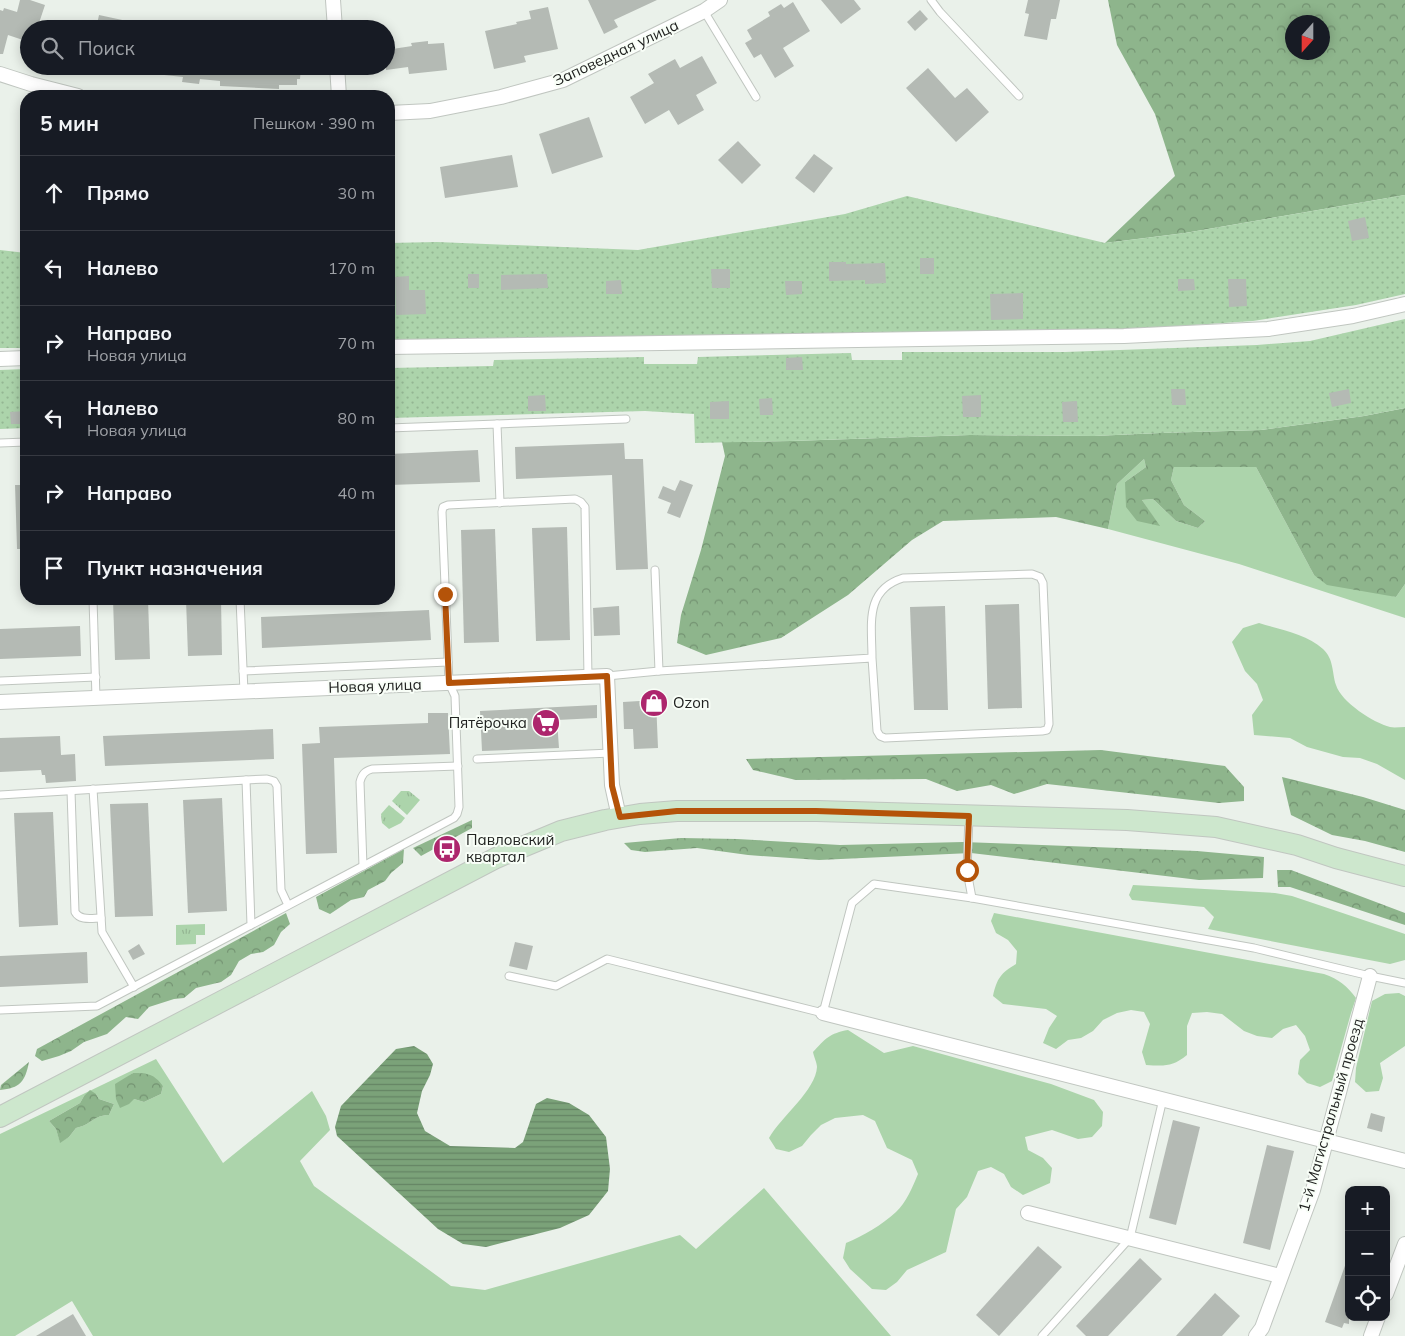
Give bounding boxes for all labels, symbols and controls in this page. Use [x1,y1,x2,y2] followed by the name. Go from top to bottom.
[550,15,682,90] street label: Заповедная улица
[1285,15,1330,60] north arrow
[20,20,395,75] search box
[38,34,66,62] icon: search
[78,36,135,60] text: Поиск
[40,110,99,136] text: 5 мин
[253,113,375,133] text: Пешком · 390 m
[40,179,68,207] icon: ahead
[87,181,149,205] text: Прямо
[338,183,375,203] text: 30 m
[40,254,68,282] icon: left
[87,256,159,280] text: Налево
[328,258,375,278] text: 170 m
[87,321,172,345] text: Направо
[40,329,68,357] icon: right
[338,333,375,353] text: 70 m
[87,345,187,365] text: Новая улица
[87,396,159,420] text: Налево
[40,404,68,432] icon: left
[338,408,375,428] text: 80 m
[87,420,187,440] text: Новая улица
[40,479,68,507] icon: right
[87,481,172,505] text: Направо
[338,483,375,503] text: 40 m
[40,554,68,582] icon: arrive
[87,556,263,580] text: Пункт назначения
[434,583,457,606] route end
[328,674,422,697] street label: Новая улица
[639,688,669,718] shop icon: Ozon
[673,693,710,712] place label: Ozon
[531,708,561,738] supermarket icon: Пятёрочка
[449,713,527,732] place label: Пятёрочка
[466,830,554,866] place label: Павловский квартал
[432,834,462,864] bus stop icon: Павловский квартал
[956,859,979,882] route start
[1294,1016,1367,1214] street label: 1-й Магистральный проезд
[1345,1186,1390,1321] map controls
[1345,1186,1390,1231] button: +
[1345,1231,1390,1276] button: −
[1345,1276,1390,1321] button: locate

